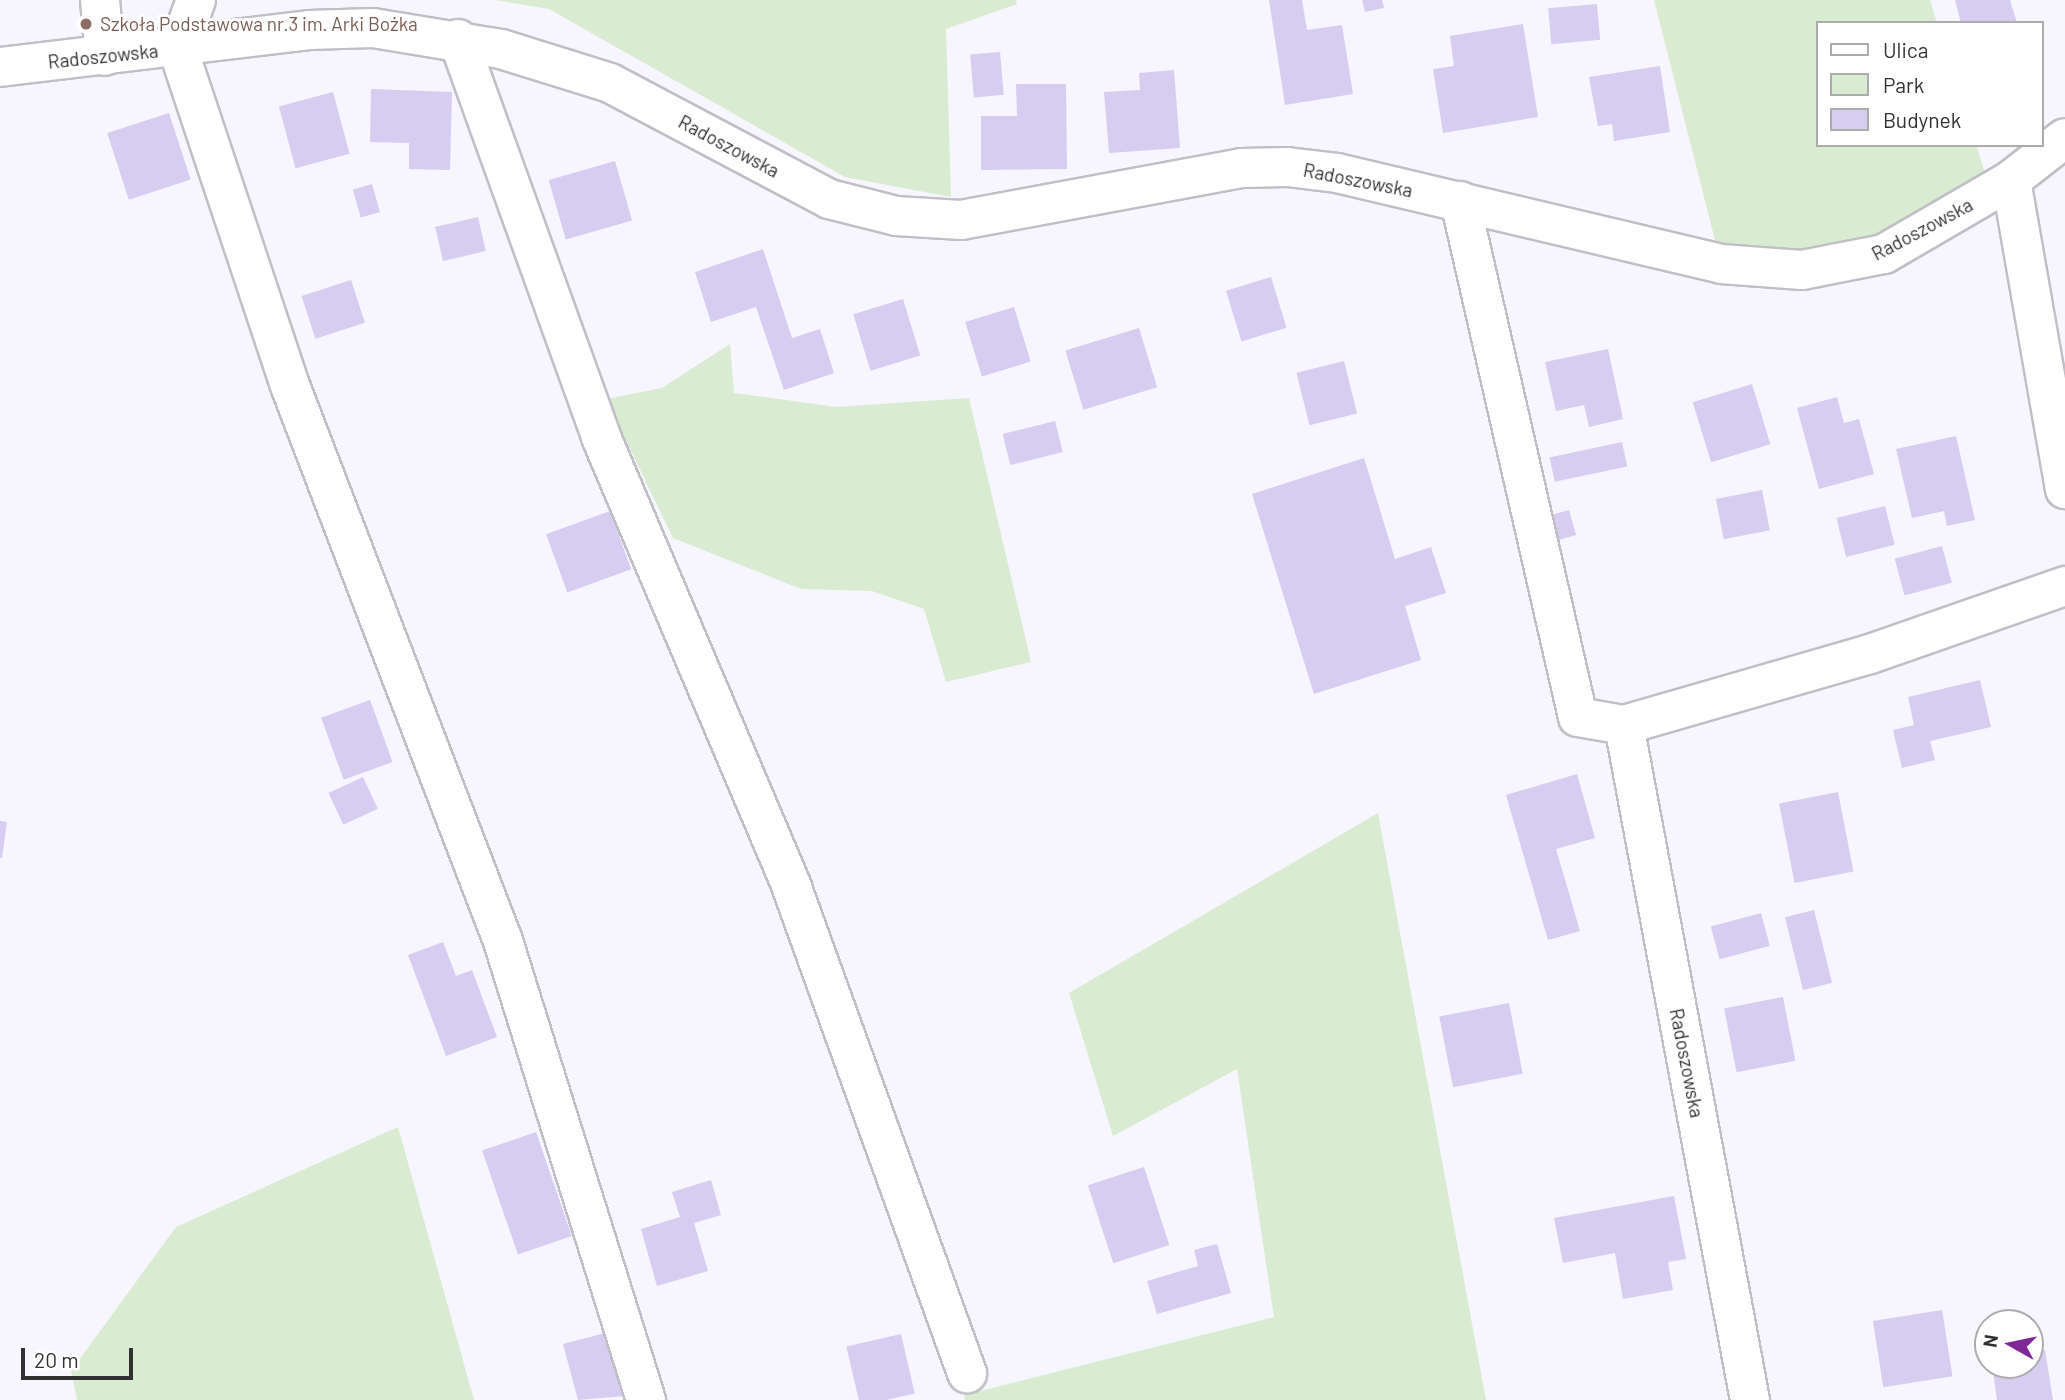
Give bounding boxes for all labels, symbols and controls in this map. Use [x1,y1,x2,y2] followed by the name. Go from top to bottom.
[100,13,418,35] place label: Szkoła Podstawowa nr.3 im. Arki Bożka
[78,16,94,32] marker: Szkoła Podstawowa nr.3 im. Arki Bożka
[1816,21,2044,147] legend
[1883,37,1928,62] text: Ulica
[47,39,159,73] street label: Radoszowska
[1883,72,1924,97] text: Park
[1883,107,1961,132] text: Budynek
[675,110,783,182] street label: Radoszowska
[1301,158,1415,202] street label: Radoszowska
[1868,193,1976,265] street label: Radoszowska
[1665,1006,1709,1120] street label: Radoszowska
[1974,1309,2044,1379] north arrow
[1977,1333,2002,1349] text: N
[24,1334,136,1378] scale bar
[34,1347,79,1372] text: 20 m

